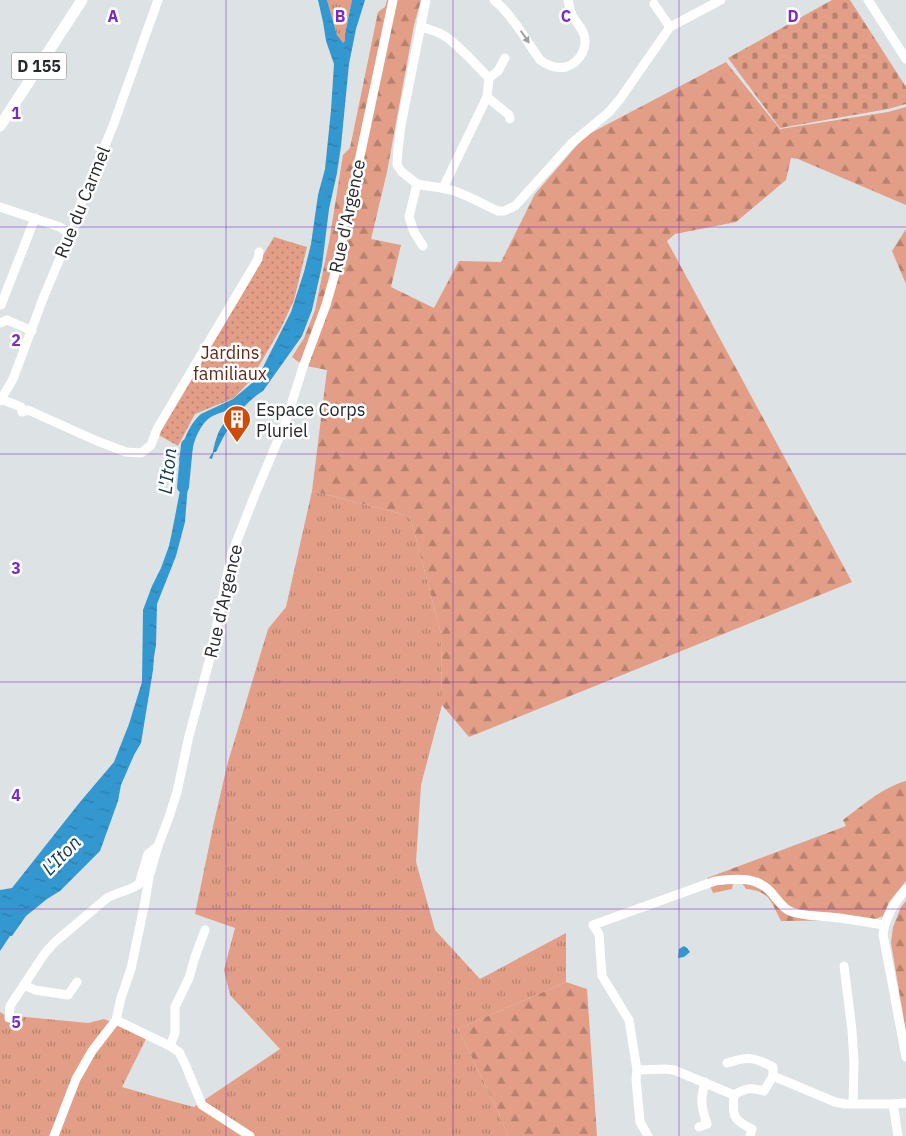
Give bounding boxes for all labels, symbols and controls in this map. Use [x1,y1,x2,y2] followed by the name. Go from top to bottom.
[108,6,119,26] text: A
[335,6,346,26] text: B
[561,6,571,26] text: C
[787,6,799,26] text: D
[520,30,530,44] one-way arrow
[12,52,66,80] road number: D 155
[11,103,21,123] text: 1
[49,143,115,261] street label: Rue du Carmel
[324,157,370,275] street label: Rue d'Argence
[11,330,21,350] text: 2
[193,341,267,385] park label: Jardins familiaux
[256,398,365,442] place label: Espace Corps Pluriel
[222,404,252,443] building icon: Espace Corps Pluriel
[153,447,181,495] water label: L'Iton
[199,542,247,660] street label: Rue d'Argence
[11,558,21,578] text: 3
[11,785,21,805] text: 4
[36,830,86,880] water label: L'Iton
[11,1012,21,1032] text: 5

